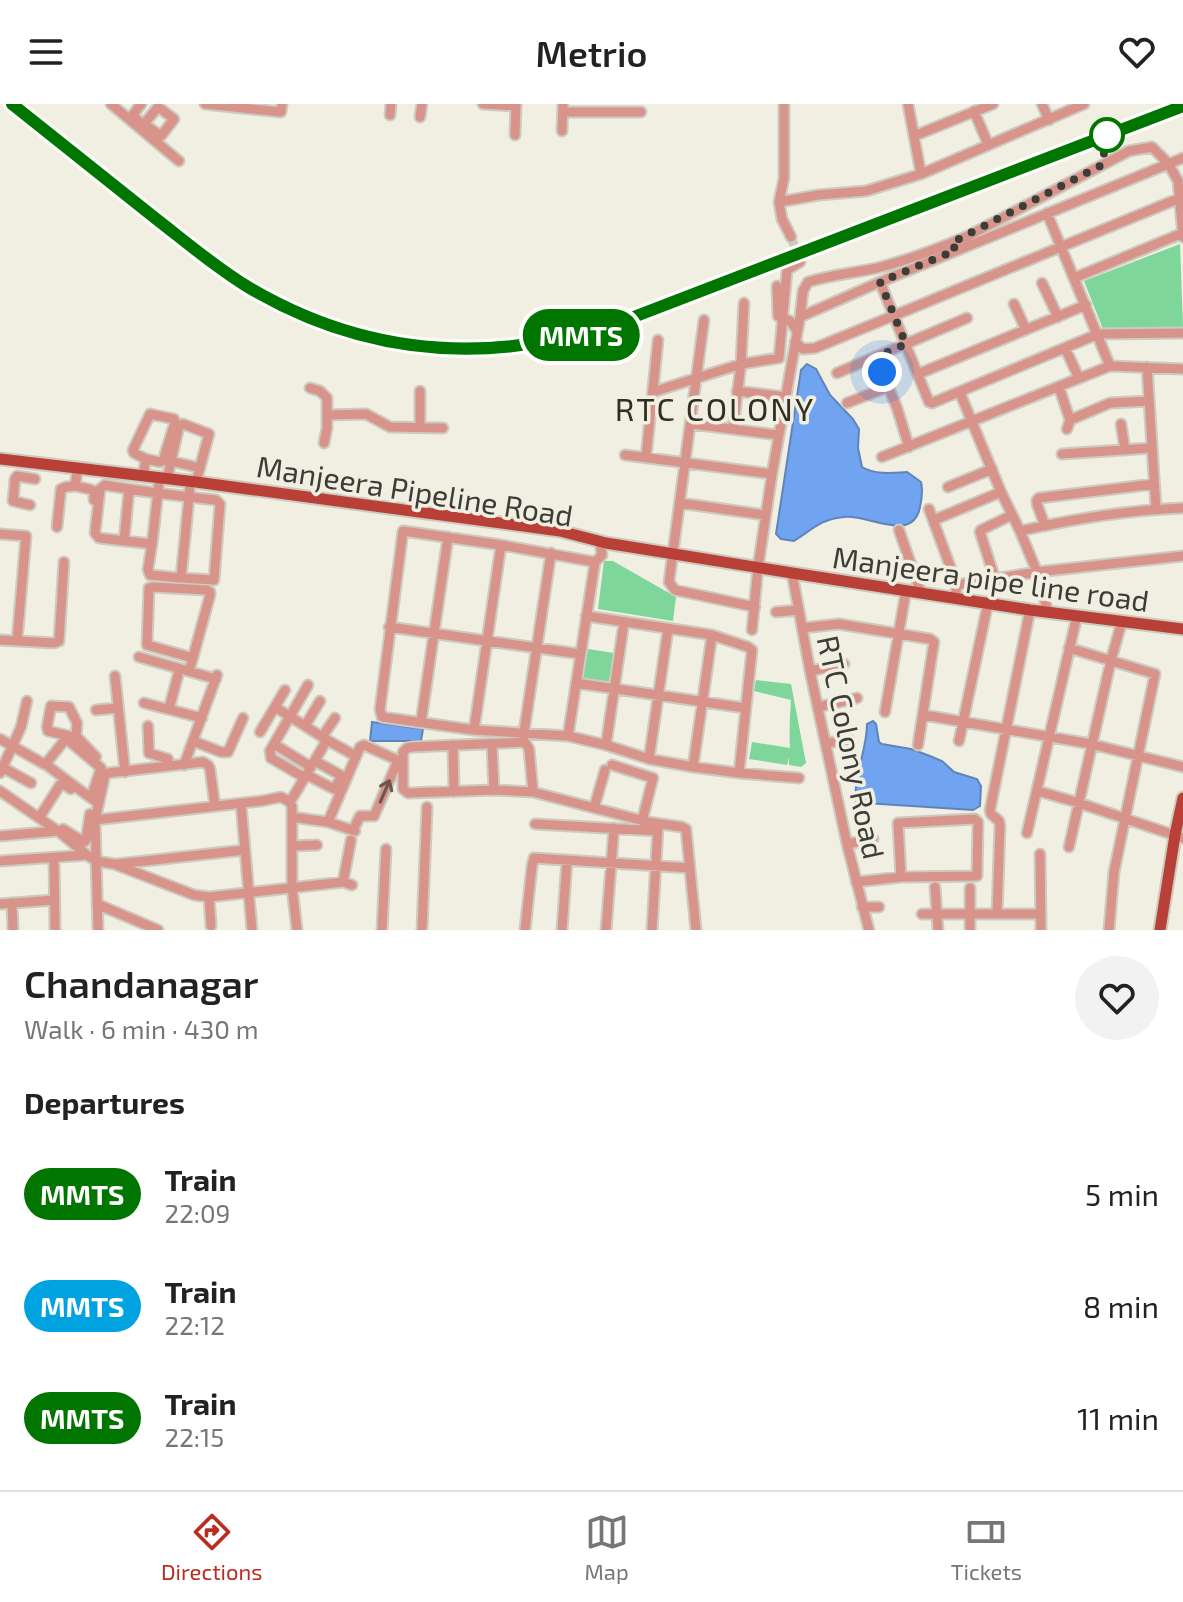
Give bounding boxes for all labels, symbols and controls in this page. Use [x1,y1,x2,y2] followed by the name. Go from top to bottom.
[24,30,68,74] icon: menu
[1115,30,1159,74] icon: heart
[536,31,647,74] text: Metrio
[1090,118,1124,152] unlabelled marker
[525,309,637,361] line badge: MMTS
[539,318,623,352] text: MMTS
[862,352,902,392] your location
[615,389,815,427] district label: RTC COLONY
[254,447,576,533] street label: Manjeera Pipeline Road
[831,538,1151,618] street label: Manjeera pipe line road
[811,632,893,862] street label: RTC Colony Road
[378,779,393,804] one-way arrow
[1075,956,1159,1040] button: heart
[24,960,259,1006] text: Chandanagar
[24,1013,258,1044] text: Walk · 6 min · 430 m
[24,1084,185,1120] text: Departures
[165,1161,236,1197] text: Train
[1085,1176,1159,1212] text: 5 min
[40,1177,125,1211] text: MMTS
[165,1197,230,1228] text: 22:09
[165,1273,236,1309] text: Train
[1083,1288,1159,1324] text: 8 min
[40,1289,125,1323] text: MMTS
[165,1309,225,1340] text: 22:12
[165,1385,236,1421] text: Train
[1077,1400,1159,1436] text: 11 min
[40,1401,125,1435] text: MMTS
[165,1421,224,1452] text: 22:15
[161,1510,262,1584] tab: Directions
[585,1510,629,1584] tab: Map
[951,1510,1022,1584] tab: Tickets

